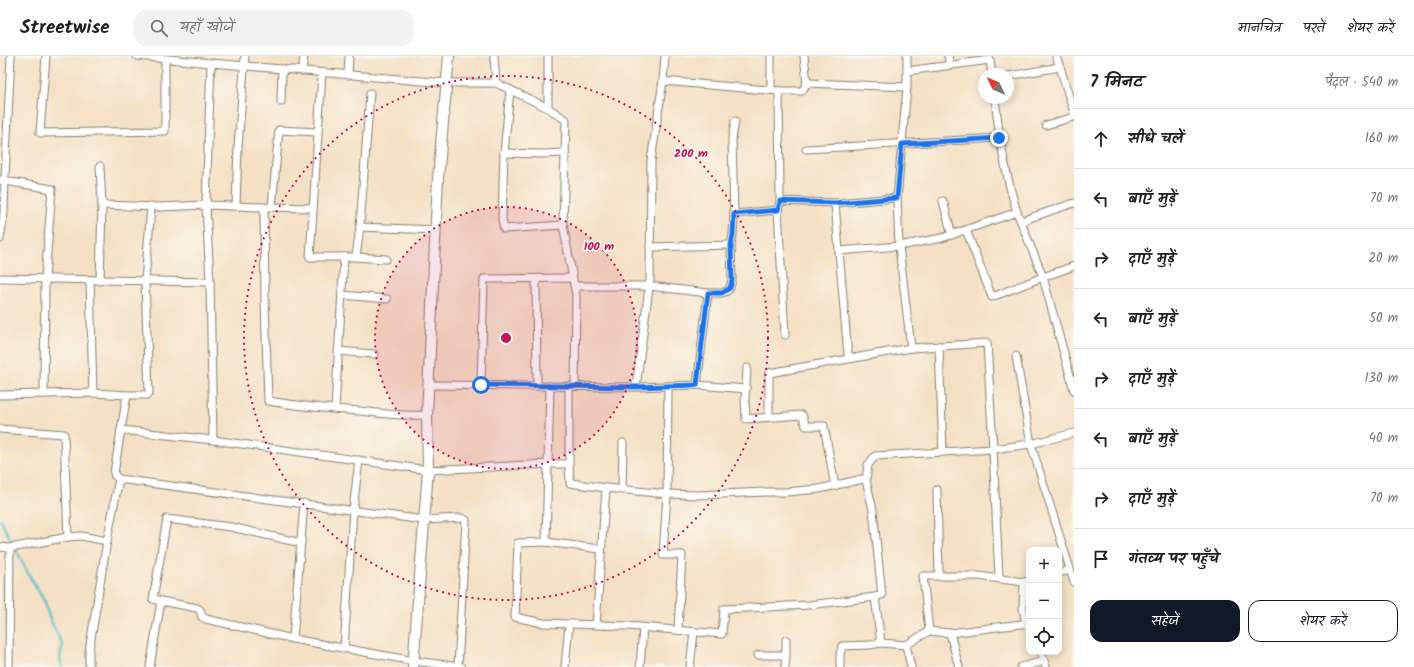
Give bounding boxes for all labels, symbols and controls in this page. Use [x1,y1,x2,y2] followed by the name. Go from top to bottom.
[134,10,414,46] search box
[20,13,110,43] text: Streetwise
[180,16,234,40] text: यहाँ खोजें
[148,17,170,39] icon: search
[1238,17,1281,39] text: मानचित्र
[1303,17,1325,39] text: परतें
[1347,17,1394,39] text: शेयर करें
[978,68,1014,104] north arrow
[1090,69,1143,96] text: 7 मिनट
[1325,72,1398,93] text: पैदल · 540 m
[1128,127,1183,151] text: सीधे चलें
[1090,128,1112,150] icon: ahead
[1365,128,1398,149] text: 160 m
[990,129,1008,147] route end
[674,144,708,163] text: 200 m
[1128,187,1176,211] text: बाएँ मुड़ें
[1090,188,1112,210] icon: left
[1370,188,1398,209] text: 70 m
[584,237,614,256] text: 100 m
[1128,247,1175,271] text: दाएँ मुड़ें
[1090,248,1112,270] icon: right
[1368,248,1398,269] text: 20 m
[1128,307,1176,331] text: बाएँ मुड़ें
[1090,308,1112,330] icon: left
[1369,308,1398,329] text: 50 m
[499,331,513,345] centre of rings
[1128,367,1175,391] text: दाएँ मुड़ें
[1090,368,1112,390] icon: right
[1364,368,1398,389] text: 130 m
[472,376,490,394] route start
[1128,427,1176,451] text: बाएँ मुड़ें
[1090,428,1112,450] icon: left
[1369,428,1398,449] text: 40 m
[1128,487,1175,511] text: दाएँ मुड़ें
[1090,488,1112,510] icon: right
[1370,488,1398,509] text: 70 m
[1026,547,1062,655] map controls
[1026,547,1062,583] button: +
[1128,547,1219,571] text: गंतव्य पर पहुँचे
[1090,548,1112,570] icon: arrive
[1026,583,1062,619] button: −
[1090,600,1240,642] button: सहेजें
[1248,600,1398,642] button: शेयर करें
[1026,619,1062,655] button: locate

